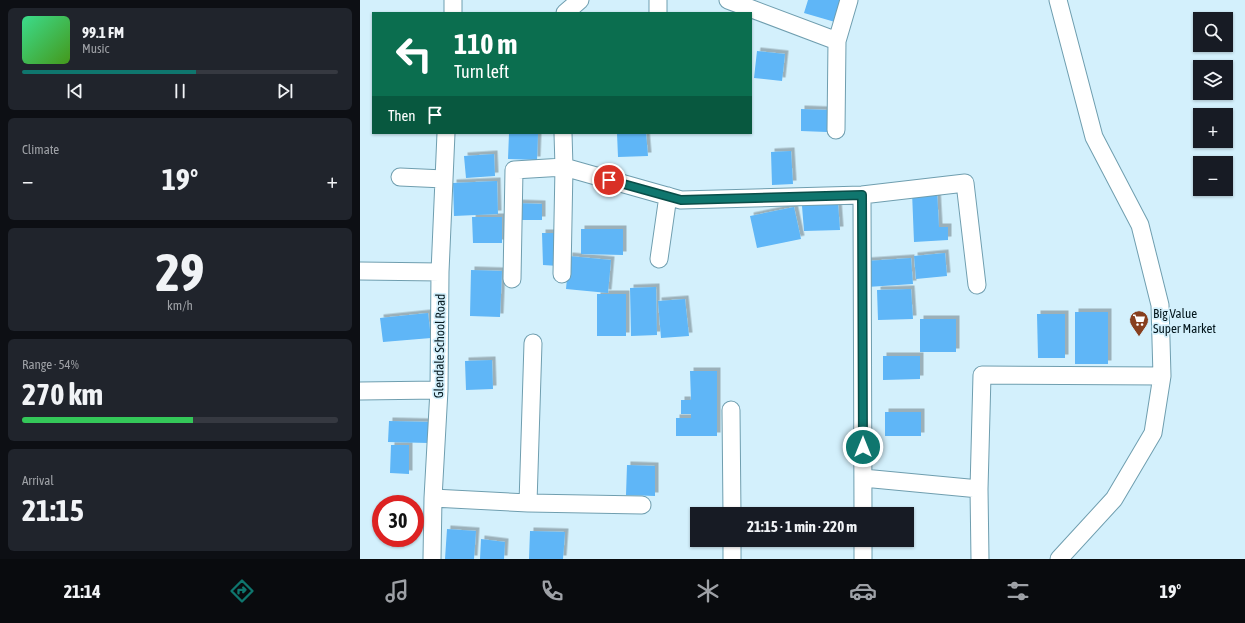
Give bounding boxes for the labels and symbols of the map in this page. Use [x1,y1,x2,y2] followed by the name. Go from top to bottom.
[592,163,626,197] pin
[431,294,448,398] street label: Glendale School Road
[1153,306,1216,336] place label: Big Value Super Market
[1128,309,1150,337] supermarket icon: Big Value Super Market
[842,426,884,468] position arrow
[372,495,424,547] speed limit sign: 30

